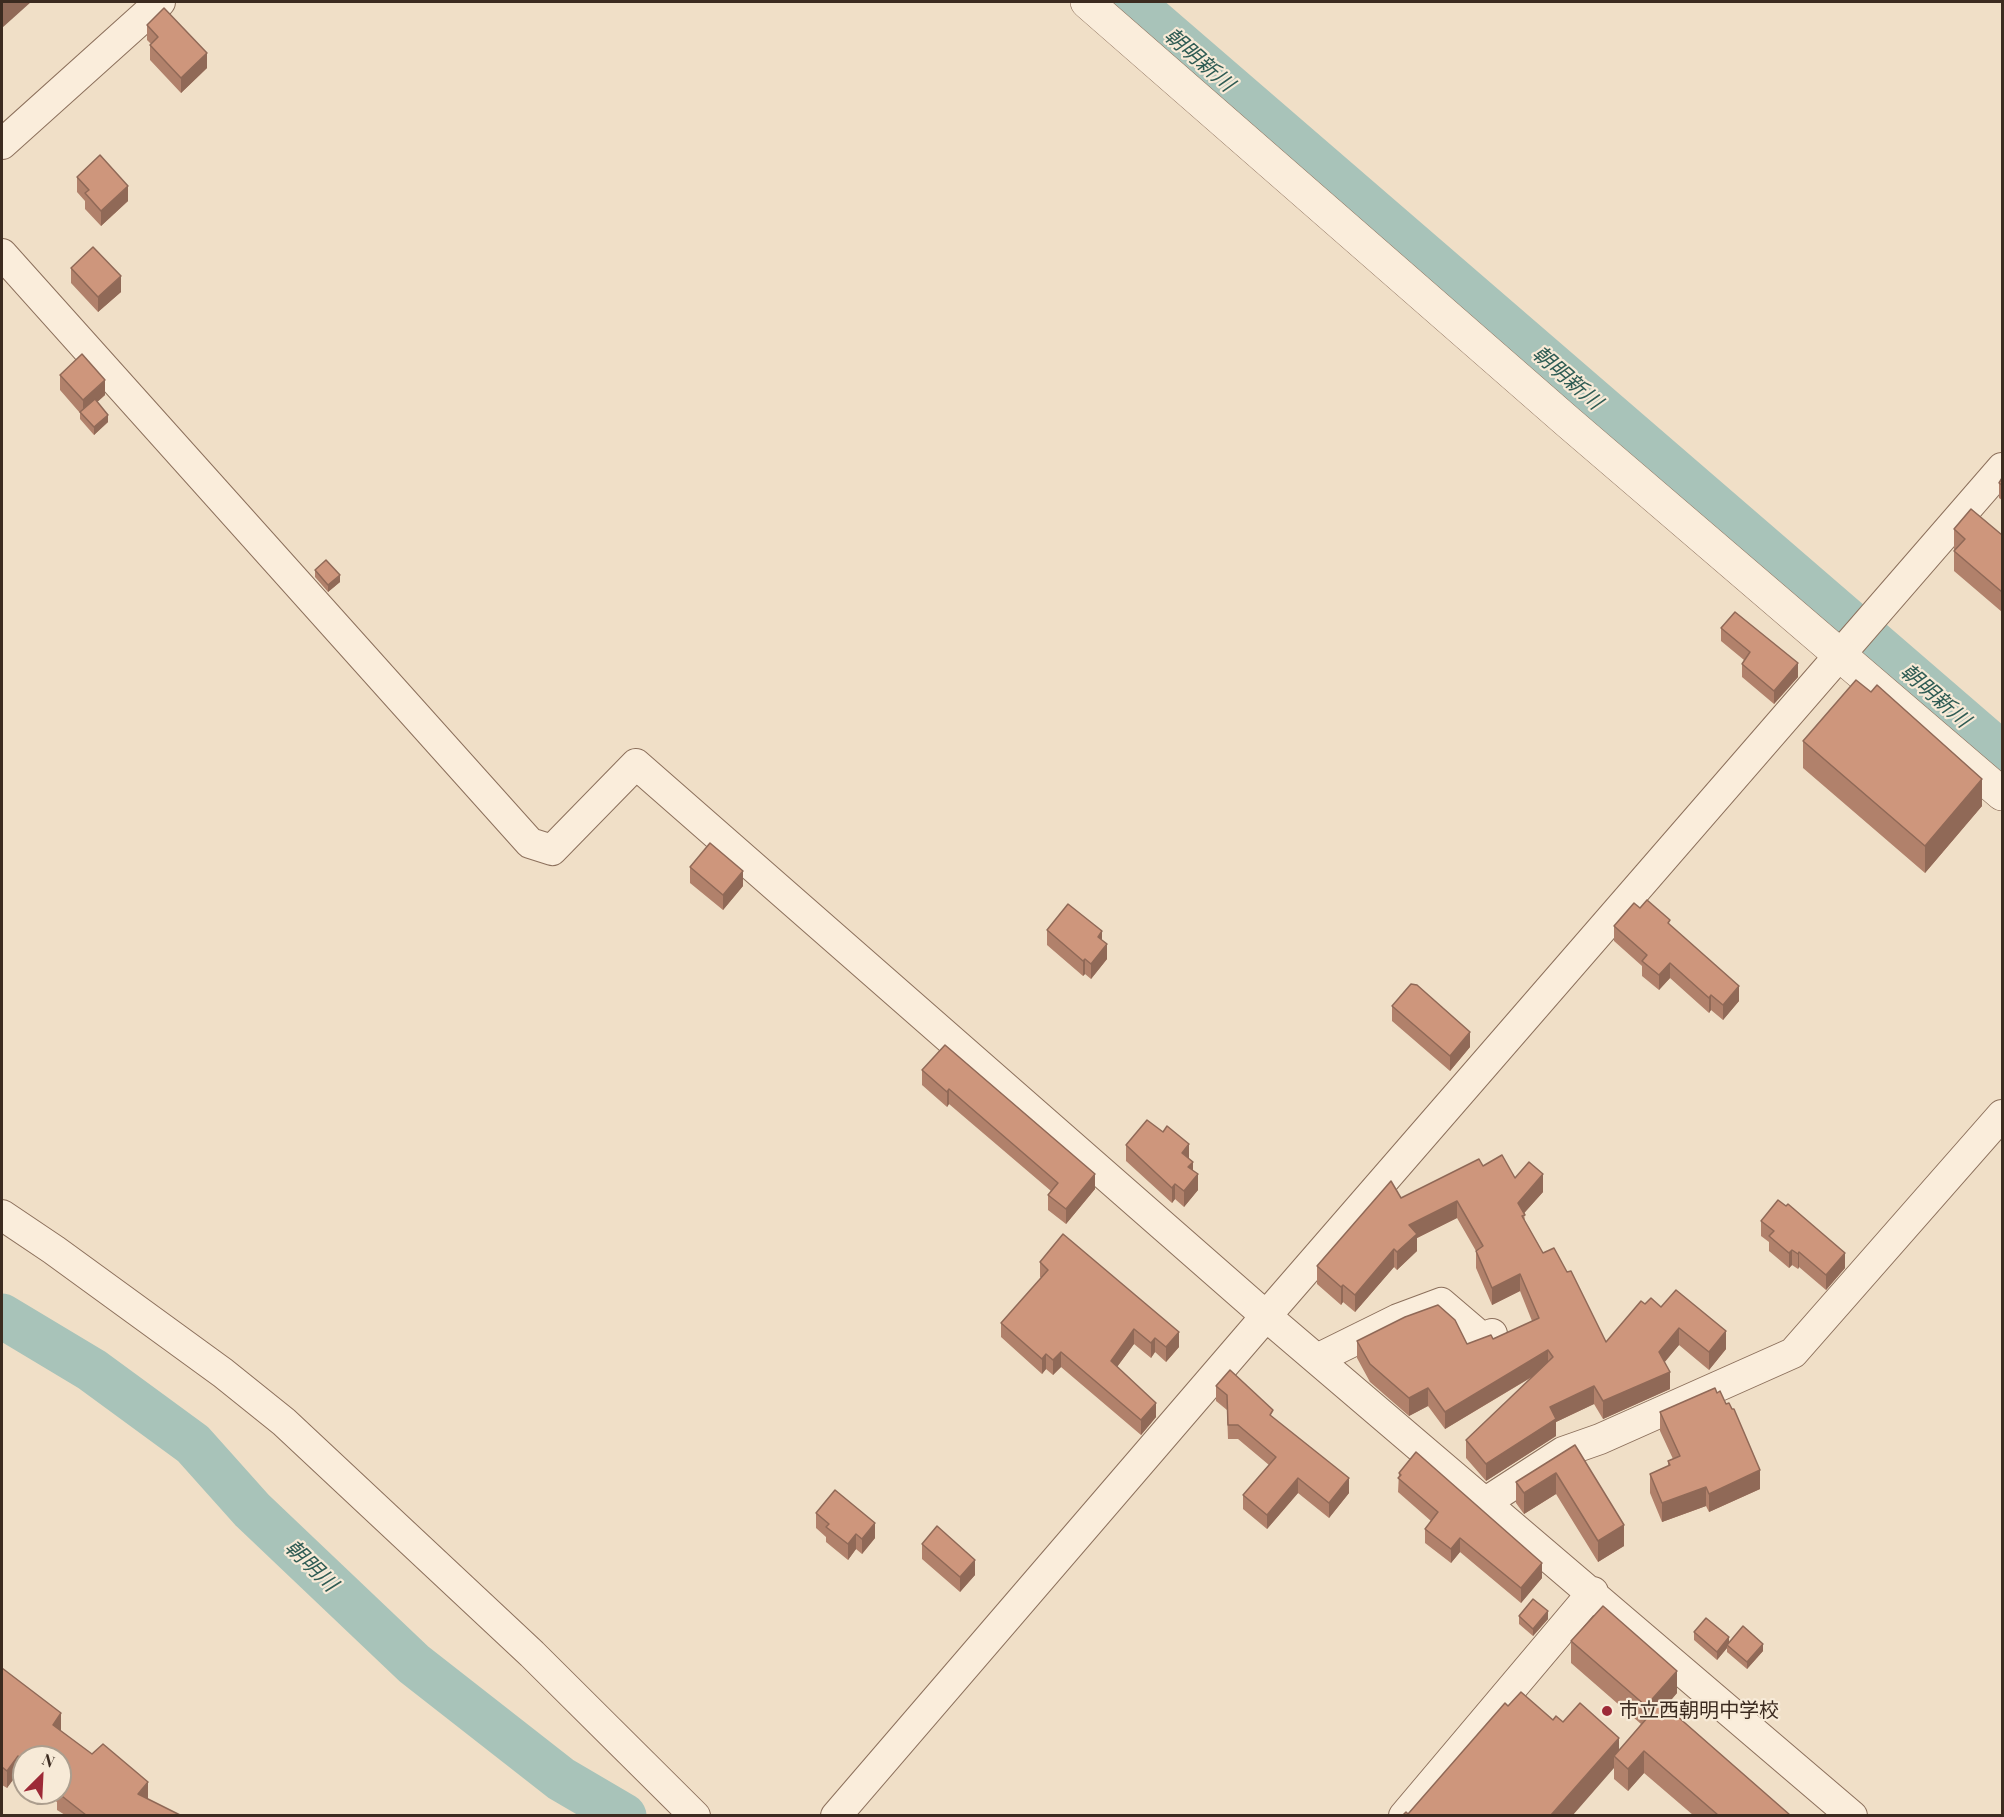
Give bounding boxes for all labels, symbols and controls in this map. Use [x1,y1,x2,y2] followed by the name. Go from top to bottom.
[1159,23,1239,97] water label: 朝明新川
[1527,341,1607,415] water label: 朝明新川
[1895,659,1975,733] water label: 朝明新川
[280,1535,342,1597] water label: 朝明川
[1619,1699,1779,1723] place label: 市立西朝明中学校
[1600,1704,1614,1718] marker: 市立西朝明中学校
[12,1745,72,1805] north arrow
[39,1748,58,1772] text: N

